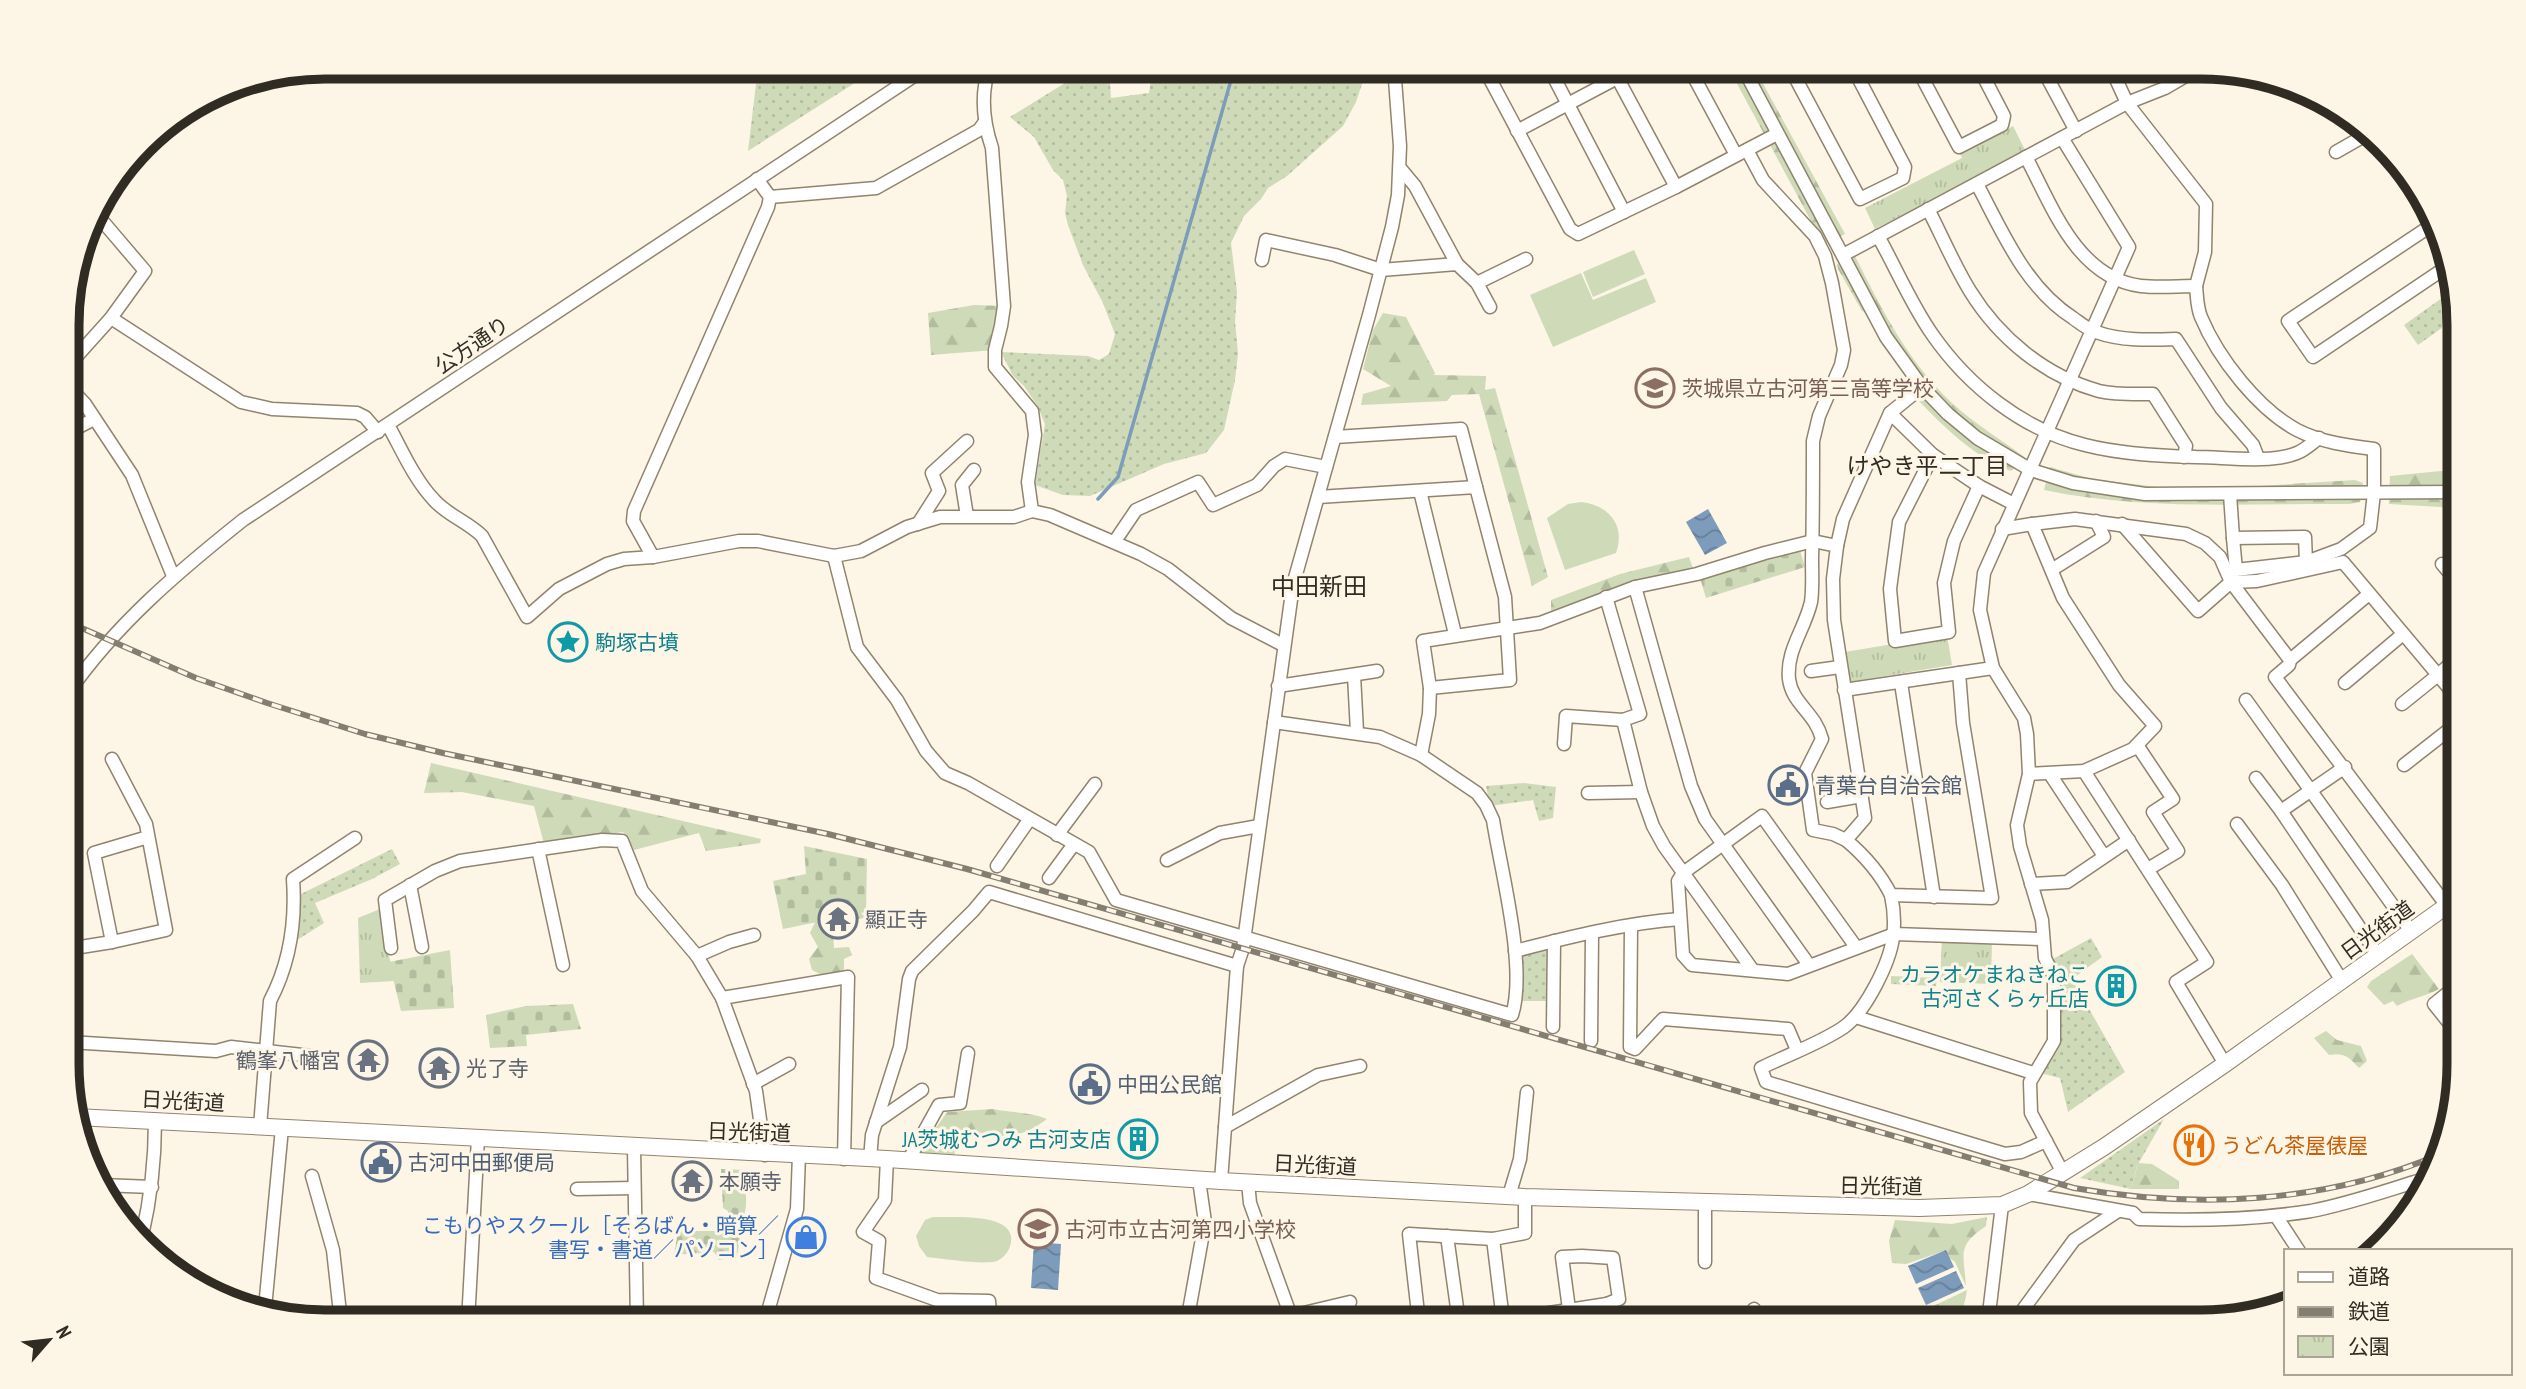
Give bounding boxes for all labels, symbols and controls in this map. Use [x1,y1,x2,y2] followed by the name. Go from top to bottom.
[430,310,514,380] street label: 公方通り
[1634,367,1676,409] school or university icon: 茨城県立古河第三高等学校
[1682,375,1934,402] place label: 茨城県立古河第三高等学校
[1847,451,2008,480] district label: けやき平二丁目
[1271,571,1367,602] district label: 中田新田
[547,621,589,663] place icon: 駒塚古墳
[595,629,679,656] place label: 駒塚古墳
[1767,764,1809,806] public building icon: 青葉台自治会館
[1815,772,1962,799] place label: 青葉台自治会館
[2335,894,2419,966] street label: 日光街道
[817,898,859,940] temple icon: 顯正寺
[865,906,928,933] place label: 顯正寺
[1900,961,2089,1012] place label: カラオケまねきねこ 古河さくらヶ丘店
[2095,965,2137,1007] building icon: カラオケまねきねこ 古河さくらヶ丘店
[347,1039,389,1081] temple icon: 鶴峯八幡宮
[236,1047,341,1074] place label: 鶴峯八幡宮
[418,1047,460,1089] temple icon: 光了寺
[466,1055,529,1082] place label: 光了寺
[1069,1063,1111,1105] public building icon: 中田公民館
[1117,1071,1222,1098] place label: 中田公民館
[140,1085,226,1117] street label: 日光街道
[707,1117,791,1147] street label: 日光街道
[1117,1118,1159,1160] building icon: JA茨城むつみ 古河支店
[2173,1124,2215,1166] restaurant icon: うどん茶屋俵屋
[902,1126,1111,1153] place label: JA茨城むつみ 古河支店
[2221,1132,2368,1159] place label: うどん茶屋俵屋
[360,1141,402,1183] public building icon: 古河中田郵便局
[408,1149,555,1176] place label: 古河中田郵便局
[1272,1149,1358,1181] street label: 日光街道
[671,1160,713,1202] temple icon: 本願寺
[719,1168,782,1195] place label: 本願寺
[1839,1172,1923,1200] street label: 日光街道
[1017,1208,1059,1250] school or university icon: 古河市立古河第四小学校
[422,1212,779,1263] place label: こもりやスクール［そろばん・暗算／ 書写・書道／パソコン］
[785,1216,827,1258] shop icon: こもりやスクール［そろばん・暗算／ 書写・書道／パソコン］
[1065,1216,1296,1243] place label: 古河市立古河第四小学校
[2284,1249,2512,1375] legend
[2348,1263,2390,1290] text: 道路
[2348,1298,2390,1325] text: 鉄道
[14,1305,84,1375] north arrow
[51,1322,77,1342] text: N
[2348,1333,2390,1360] text: 公園

